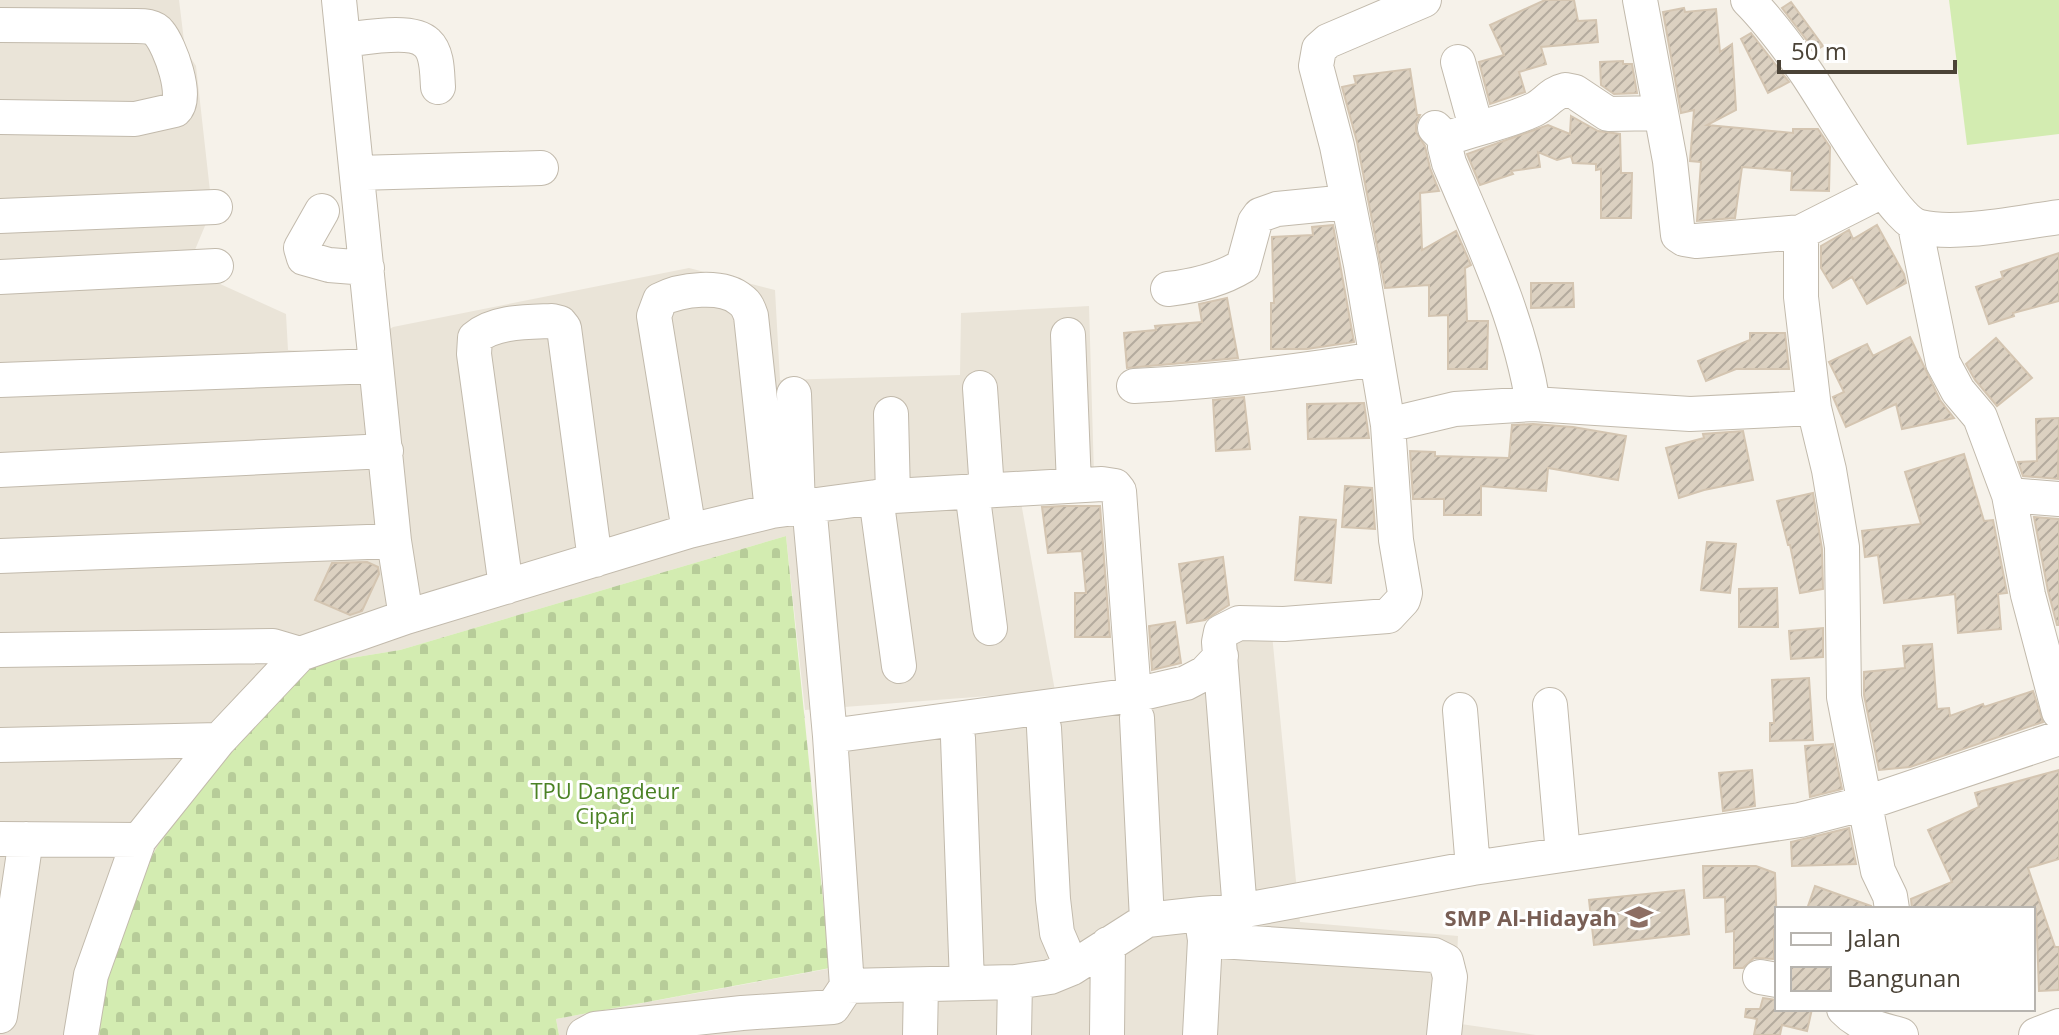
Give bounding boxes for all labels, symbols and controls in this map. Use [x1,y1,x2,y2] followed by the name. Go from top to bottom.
[1779,24,1955,74] scale bar
[1791,34,1847,67] text: 50 m
[530,775,680,830] park label: TPU Dangdeur Cipari
[1445,902,1617,932] place label: SMP Al-Hidayah
[1624,902,1654,932] school or university icon: SMP Al-Hidayah
[1775,907,2035,1011] legend
[1845,921,1901,954] text: Jalan
[1847,961,1961,994] text: Bangunan

